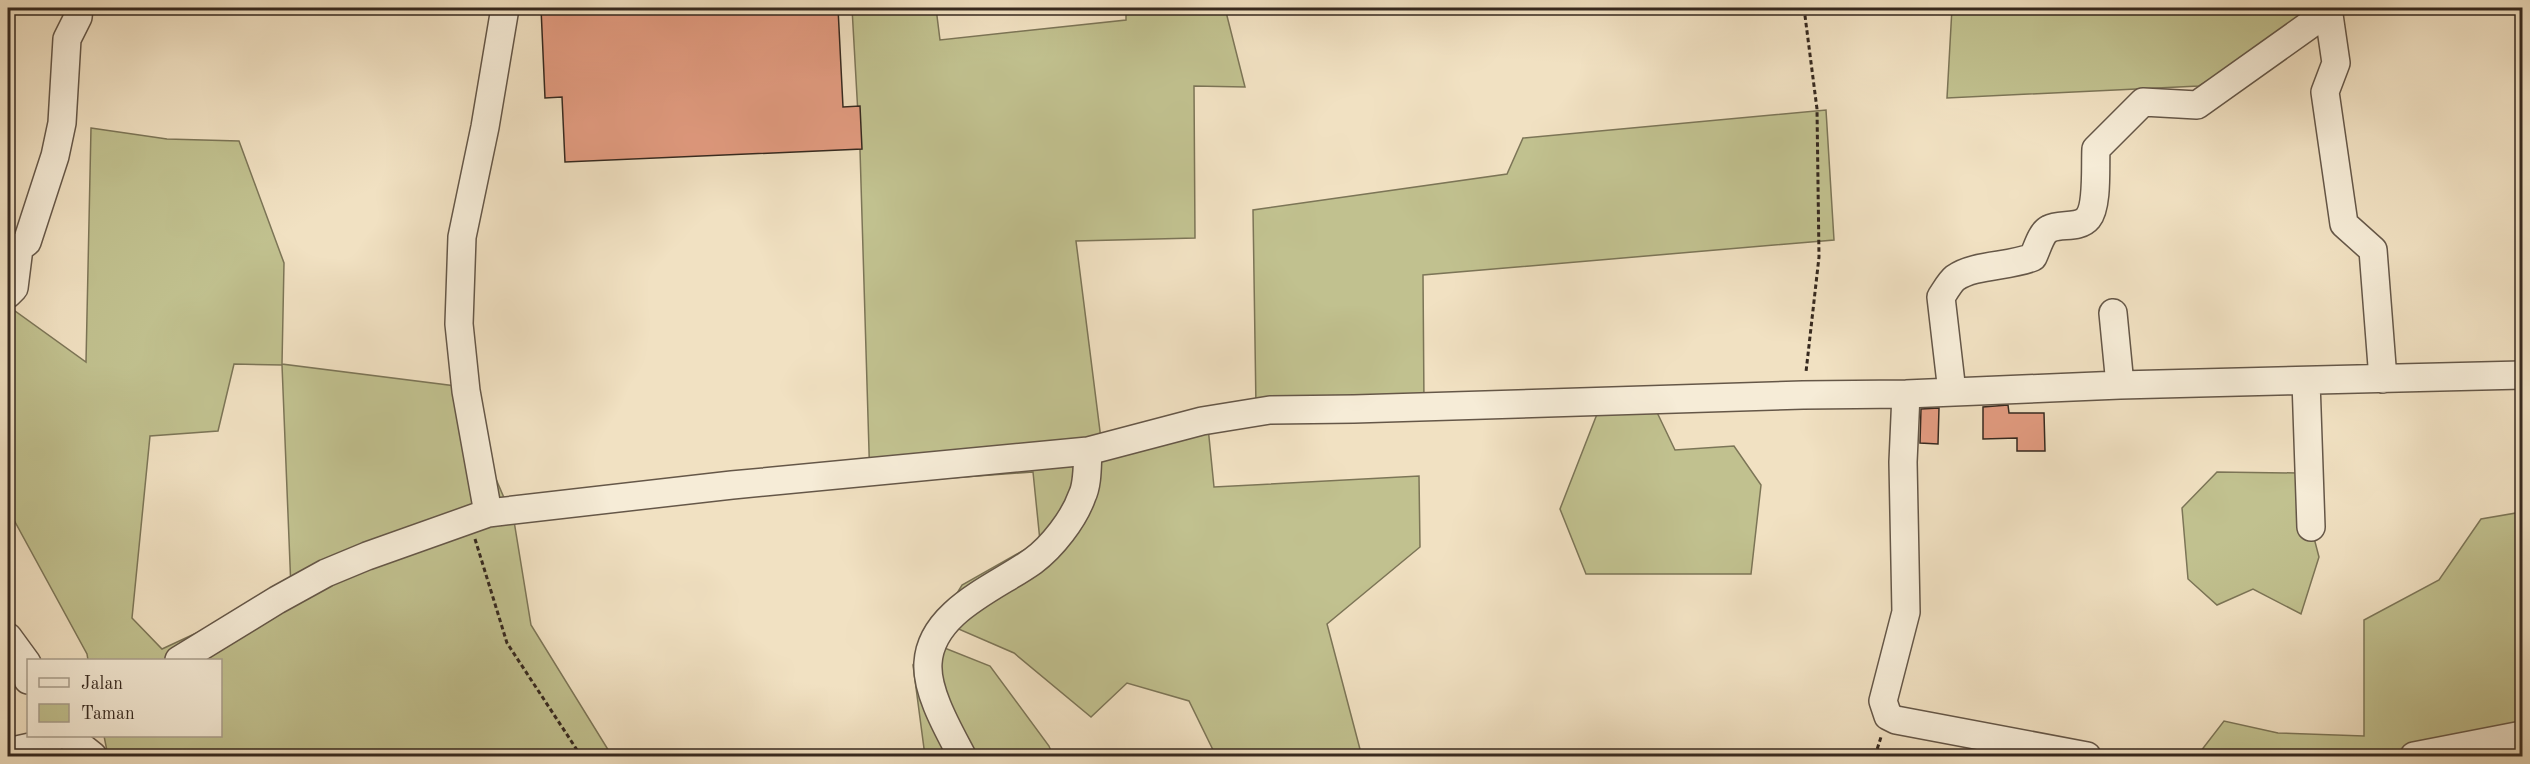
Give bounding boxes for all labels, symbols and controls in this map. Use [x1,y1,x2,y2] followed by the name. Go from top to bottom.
[27,659,222,737] legend
[81,675,123,693] text: Jalan
[81,705,135,723] text: Taman

